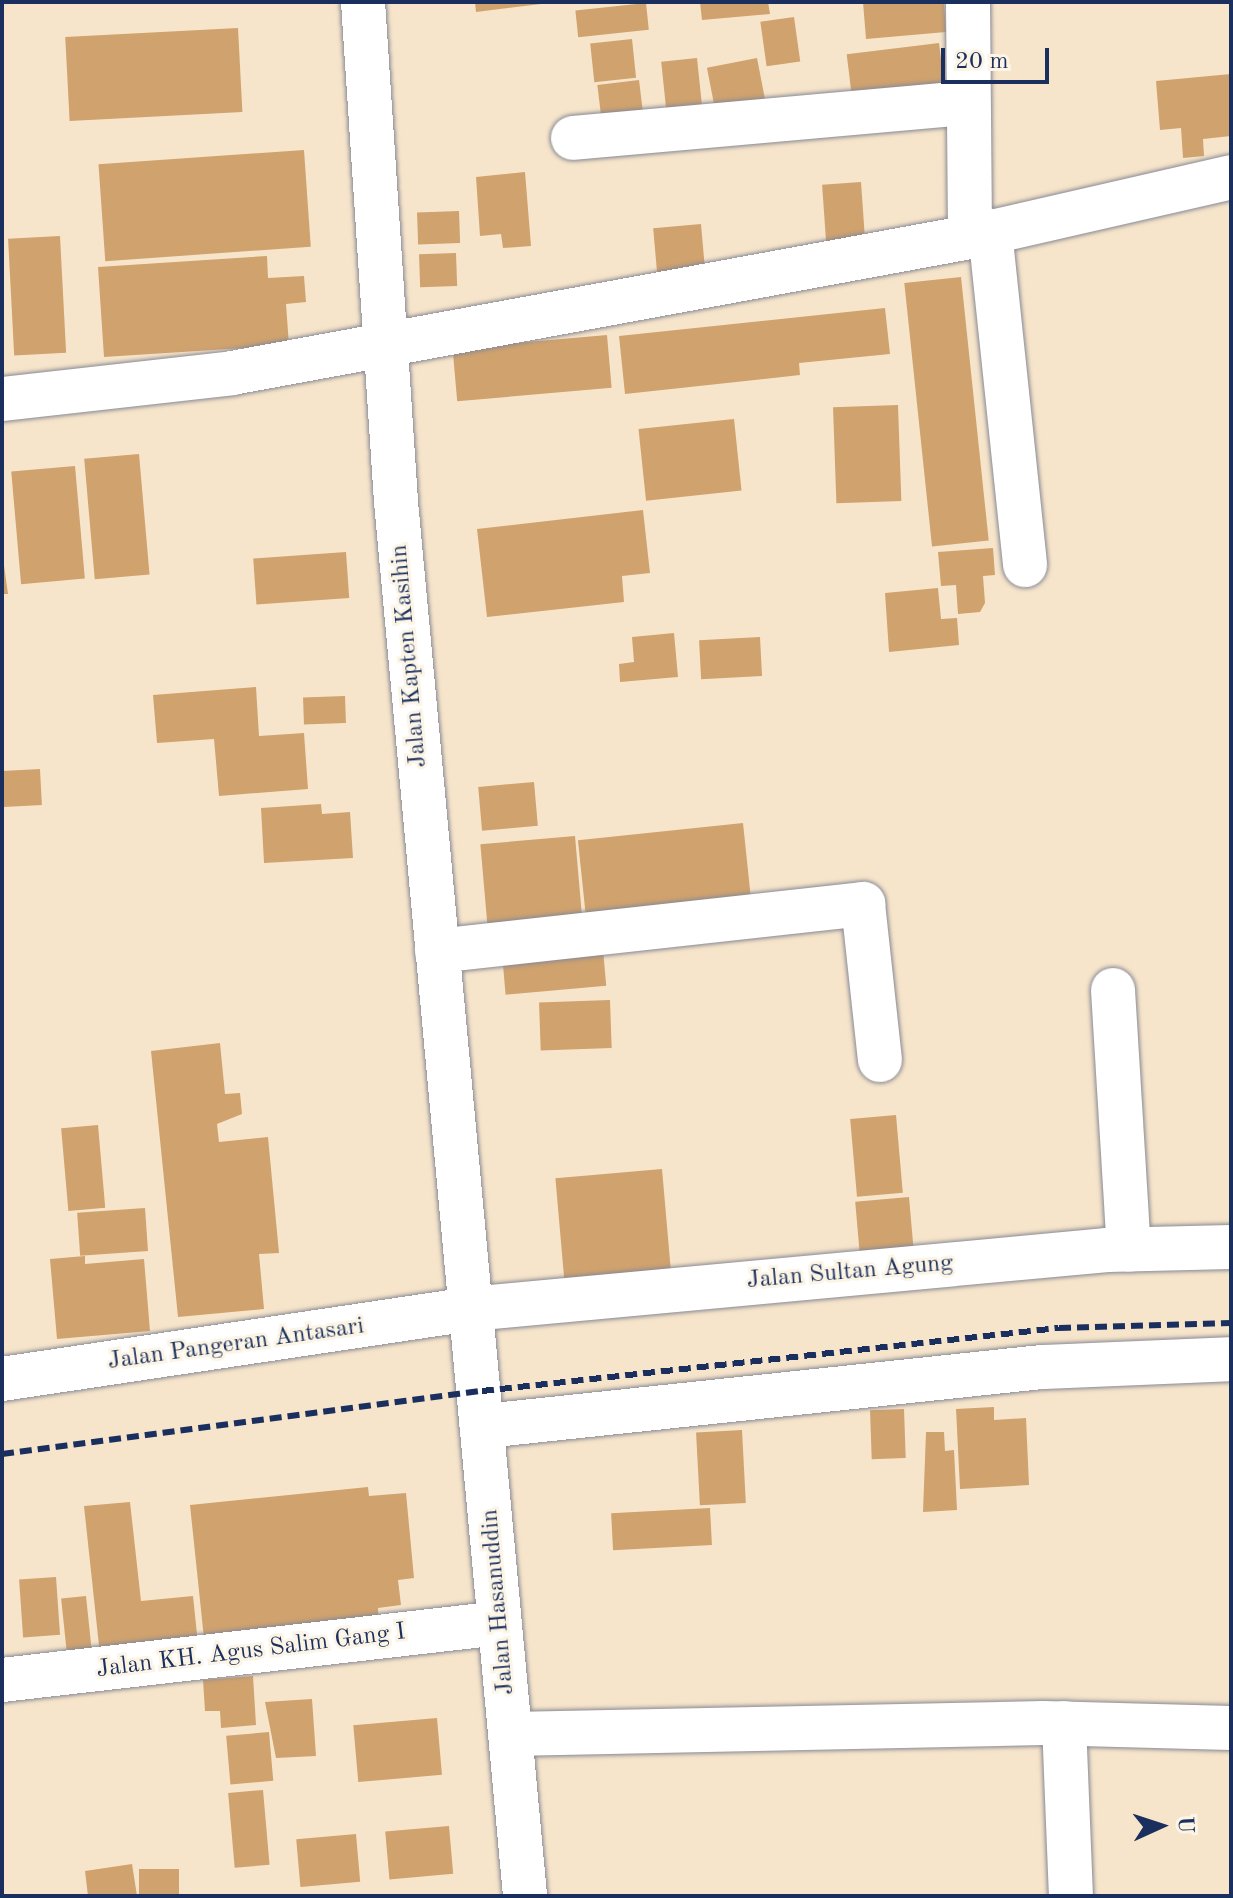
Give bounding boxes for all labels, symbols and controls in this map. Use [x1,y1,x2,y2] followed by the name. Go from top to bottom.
[945,32,1053,82] scale bar
[955,50,1009,74] text: 20 m
[386,543,434,769] street label: Jalan Kapten Kasihin
[746,1250,954,1296] street label: Jalan Sultan Agung
[106,1313,366,1377] street label: Jalan Pangeran Antasari
[477,1508,521,1696] street label: Jalan Hasanuddin
[95,1619,407,1685] street label: Jalan KH. Agus Salim Gang I
[1121,1786,1201,1866] north arrow
[1174,1815,1196,1834] text: U

